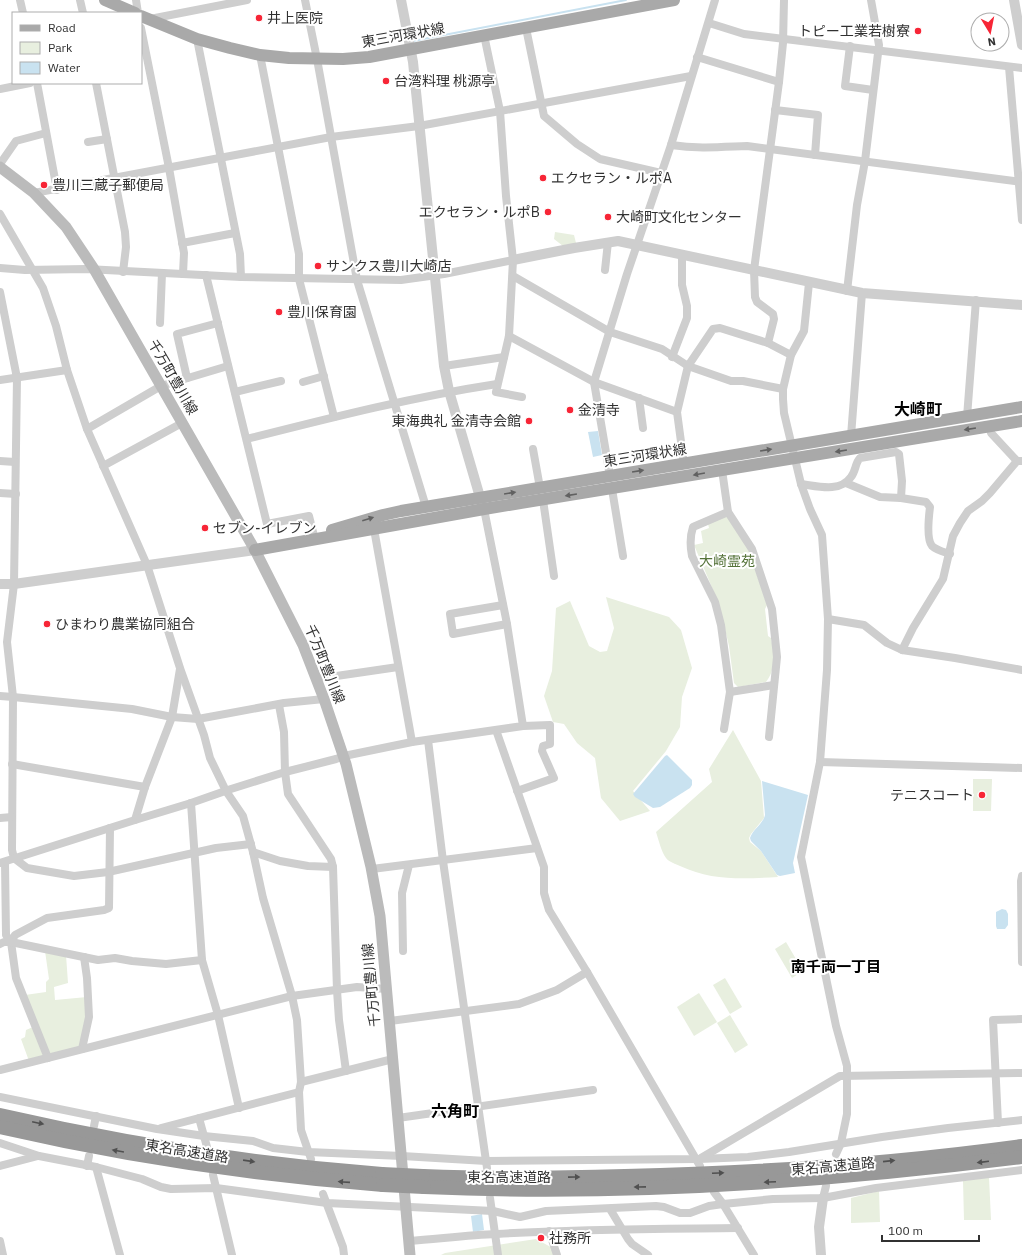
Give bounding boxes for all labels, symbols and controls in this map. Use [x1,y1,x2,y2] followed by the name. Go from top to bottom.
[267,9,323,27] place label: 井上医院
[12,12,142,84] legend
[970,12,1010,52] north arrow
[254,13,264,23] marker: 井上医院
[360,19,446,51] street label: 東三河環状線
[48,20,76,35] text: Road
[798,22,910,40] place label: トピー工業若樹寮
[913,26,923,36] marker: トピー工業若樹寮
[987,34,997,49] text: N
[48,40,73,55] text: Park
[48,60,81,75] text: Water
[394,72,495,90] place label: 台湾料理 桃源亭
[381,76,391,86] marker: 台湾料理 桃源亭
[551,169,672,187] place label: エクセラン・ルポA
[538,173,548,183] marker: エクセラン・ルポA
[52,176,164,194] place label: 豊川三蔵子郵便局
[39,180,49,190] marker: 豊川三蔵子郵便局
[419,203,540,221] place label: エクセラン・ルポB
[543,207,553,217] marker: エクセラン・ルポB
[616,208,742,226] place label: 大崎町文化センター
[603,212,613,222] marker: 大崎町文化センター
[326,257,452,275] place label: サンクス豊川大崎店
[313,261,323,271] marker: サンクス豊川大崎店
[287,303,357,321] place label: 豊川保育園
[274,307,284,317] marker: 豊川保育園
[144,336,202,418] street label: 千万町豊川線
[894,399,942,419] district label: 大崎町
[578,401,620,419] place label: 金清寺
[565,405,575,415] marker: 金清寺
[392,412,521,430] place label: 東海典礼 金清寺会館
[524,416,534,426] marker: 東海典礼 金清寺会館
[964,426,976,432] one-way arrow
[602,440,688,470] street label: 東三河環状線
[760,447,772,453] one-way arrow
[835,448,848,454] one-way arrow
[632,468,644,474] one-way arrow
[693,471,706,477] one-way arrow
[504,489,516,495] one-way arrow
[565,492,577,498] one-way arrow
[363,516,375,522] one-way arrow
[213,519,317,537] place label: セブン-イレブン
[200,523,210,533] marker: セブン-イレブン
[699,552,755,570] park label: 大崎霊苑
[55,615,195,633] place label: ひまわり農業協同組合
[42,619,52,629] marker: ひまわり農業協同組合
[301,622,349,706] street label: 千万町豊川線
[890,786,974,804] place label: テニスコート
[977,790,987,800] marker: テニスコート
[358,942,384,1028] street label: 千万町豊川線
[791,957,881,976] district label: 南千両一丁目
[431,1101,479,1121] district label: 六角町
[32,1121,44,1127] one-way arrow
[144,1136,230,1166] street label: 東名高速道路
[112,1148,124,1154] one-way arrow
[790,1153,876,1179] street label: 東名高速道路
[243,1157,255,1164] one-way arrow
[883,1158,895,1164] one-way arrow
[977,1159,989,1165] one-way arrow
[467,1168,551,1186] street label: 東名高速道路
[712,1170,725,1176] one-way arrow
[568,1174,581,1180] one-way arrow
[764,1178,776,1185] one-way arrow
[338,1179,350,1186] one-way arrow
[634,1184,646,1191] one-way arrow
[882,1217,979,1243] scale bar
[888,1223,923,1238] text: 100 m
[549,1229,591,1247] place label: 社務所
[536,1233,546,1243] marker: 社務所

